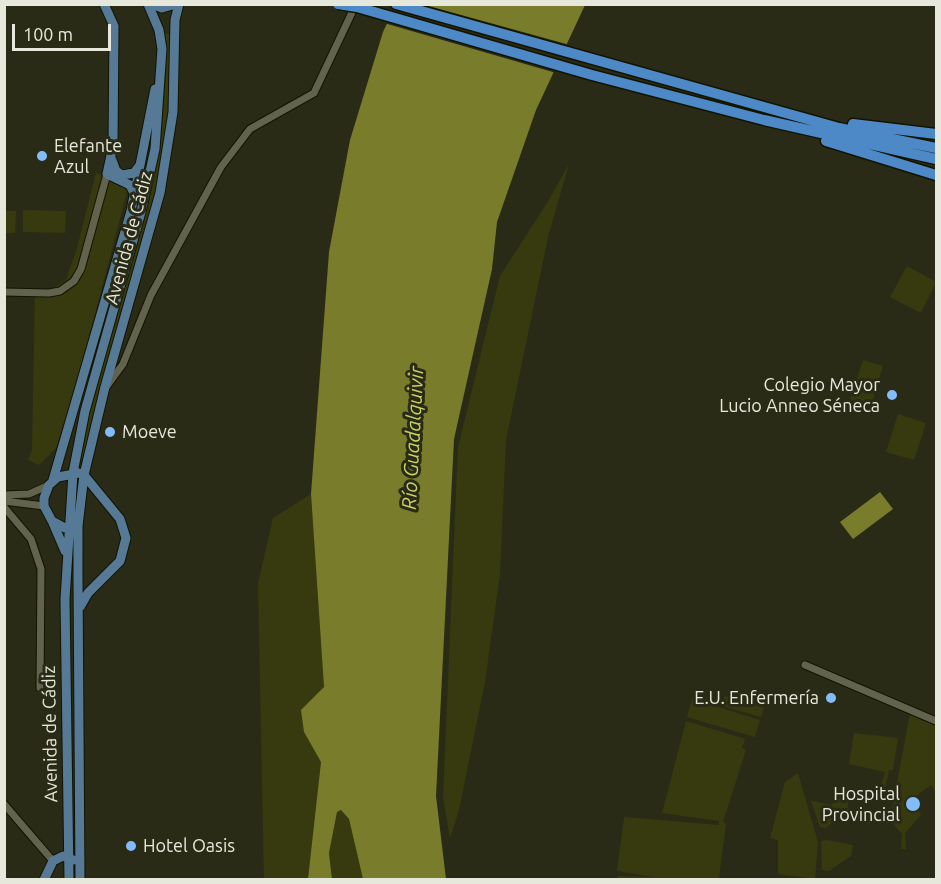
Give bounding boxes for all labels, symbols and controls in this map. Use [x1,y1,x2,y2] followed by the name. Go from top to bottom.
[15,12,114,50] scale bar
[23,24,73,44] text: 100 m
[54,135,122,178] place label: Elefante Azul
[35,149,49,163] marker: Elefante Azul
[101,169,157,307] street label: Avenida de Cádiz
[397,366,429,510] water label: Río Guadalquivir
[719,374,880,416] place label: Colegio Mayor Lucio Anneo Séneca
[885,388,899,402] marker: Colegio Mayor Lucio Anneo Séneca
[122,421,177,443] place label: Moeve
[103,425,117,439] marker: Moeve
[38,665,62,803] street label: Avenida de Cádiz
[694,687,819,709] place label: E.U. Enfermería
[824,691,838,705] marker: E.U. Enfermería
[822,783,900,826] place label: Hospital Provincial
[904,795,922,813] marker: Hospital Provincial
[143,835,235,857] place label: Hotel Oasis
[124,839,138,853] marker: Hotel Oasis

